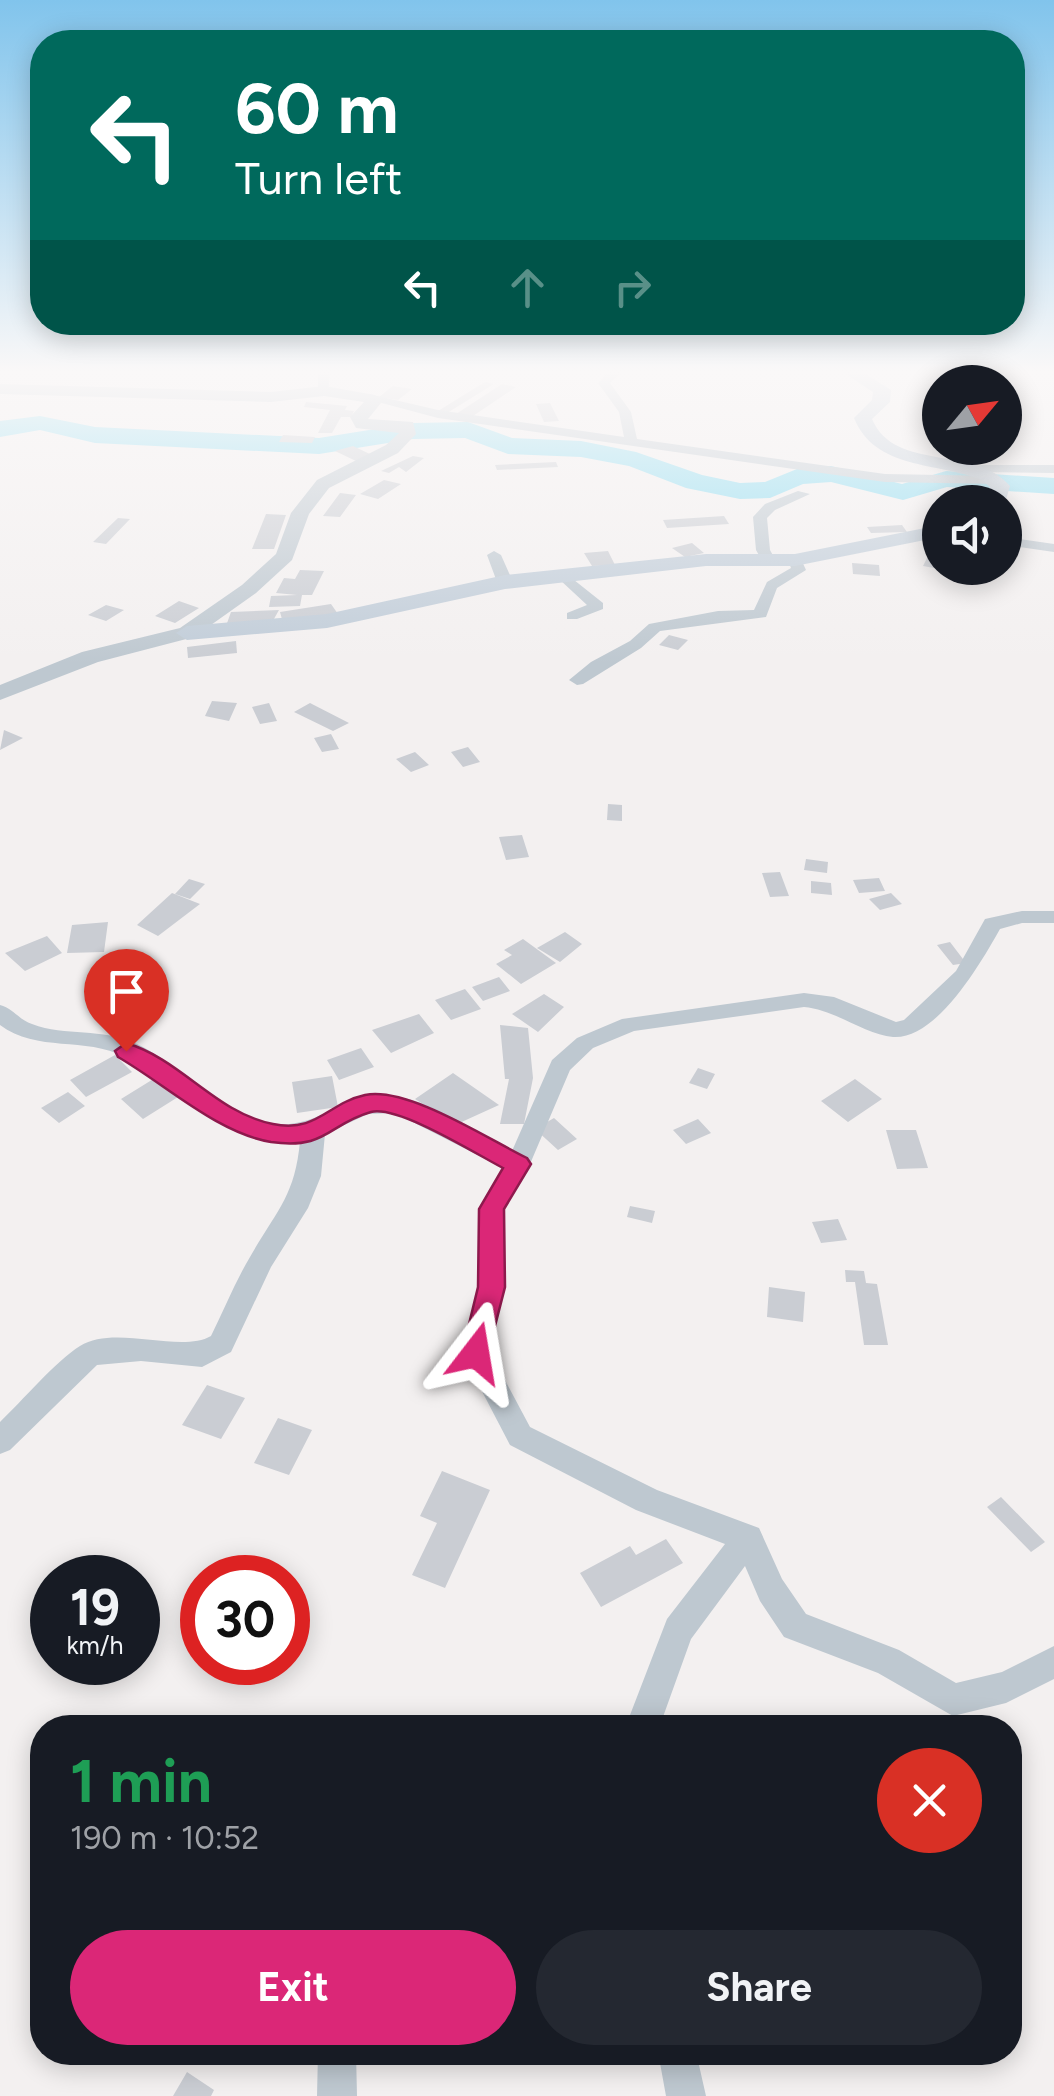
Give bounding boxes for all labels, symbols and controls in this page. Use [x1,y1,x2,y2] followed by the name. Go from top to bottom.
[235,66,399,151] text: 60 m
[70,70,200,200] icon: left
[235,151,402,205] text: Turn left
[395,260,450,315] icon: left
[500,260,555,315] icon: ahead
[605,260,660,315] icon: right
[922,365,1022,465] north arrow
[922,365,1022,585] map controls
[922,485,1022,585] button: sound
[84,949,169,1052] pin
[99,964,154,1019] icon: arrive
[424,1301,528,1405] position arrow
[180,1555,310,1685] speed limit sign: 30
[70,1577,120,1638] text: 19
[66,1630,124,1660] text: km/h
[70,1745,212,1817] text: 1 min
[877,1748,982,1853] button: close
[70,1819,259,1857] text: 190 m · 10:52
[70,1930,516,2045] button: Exit
[536,1930,982,2045] button: Share

